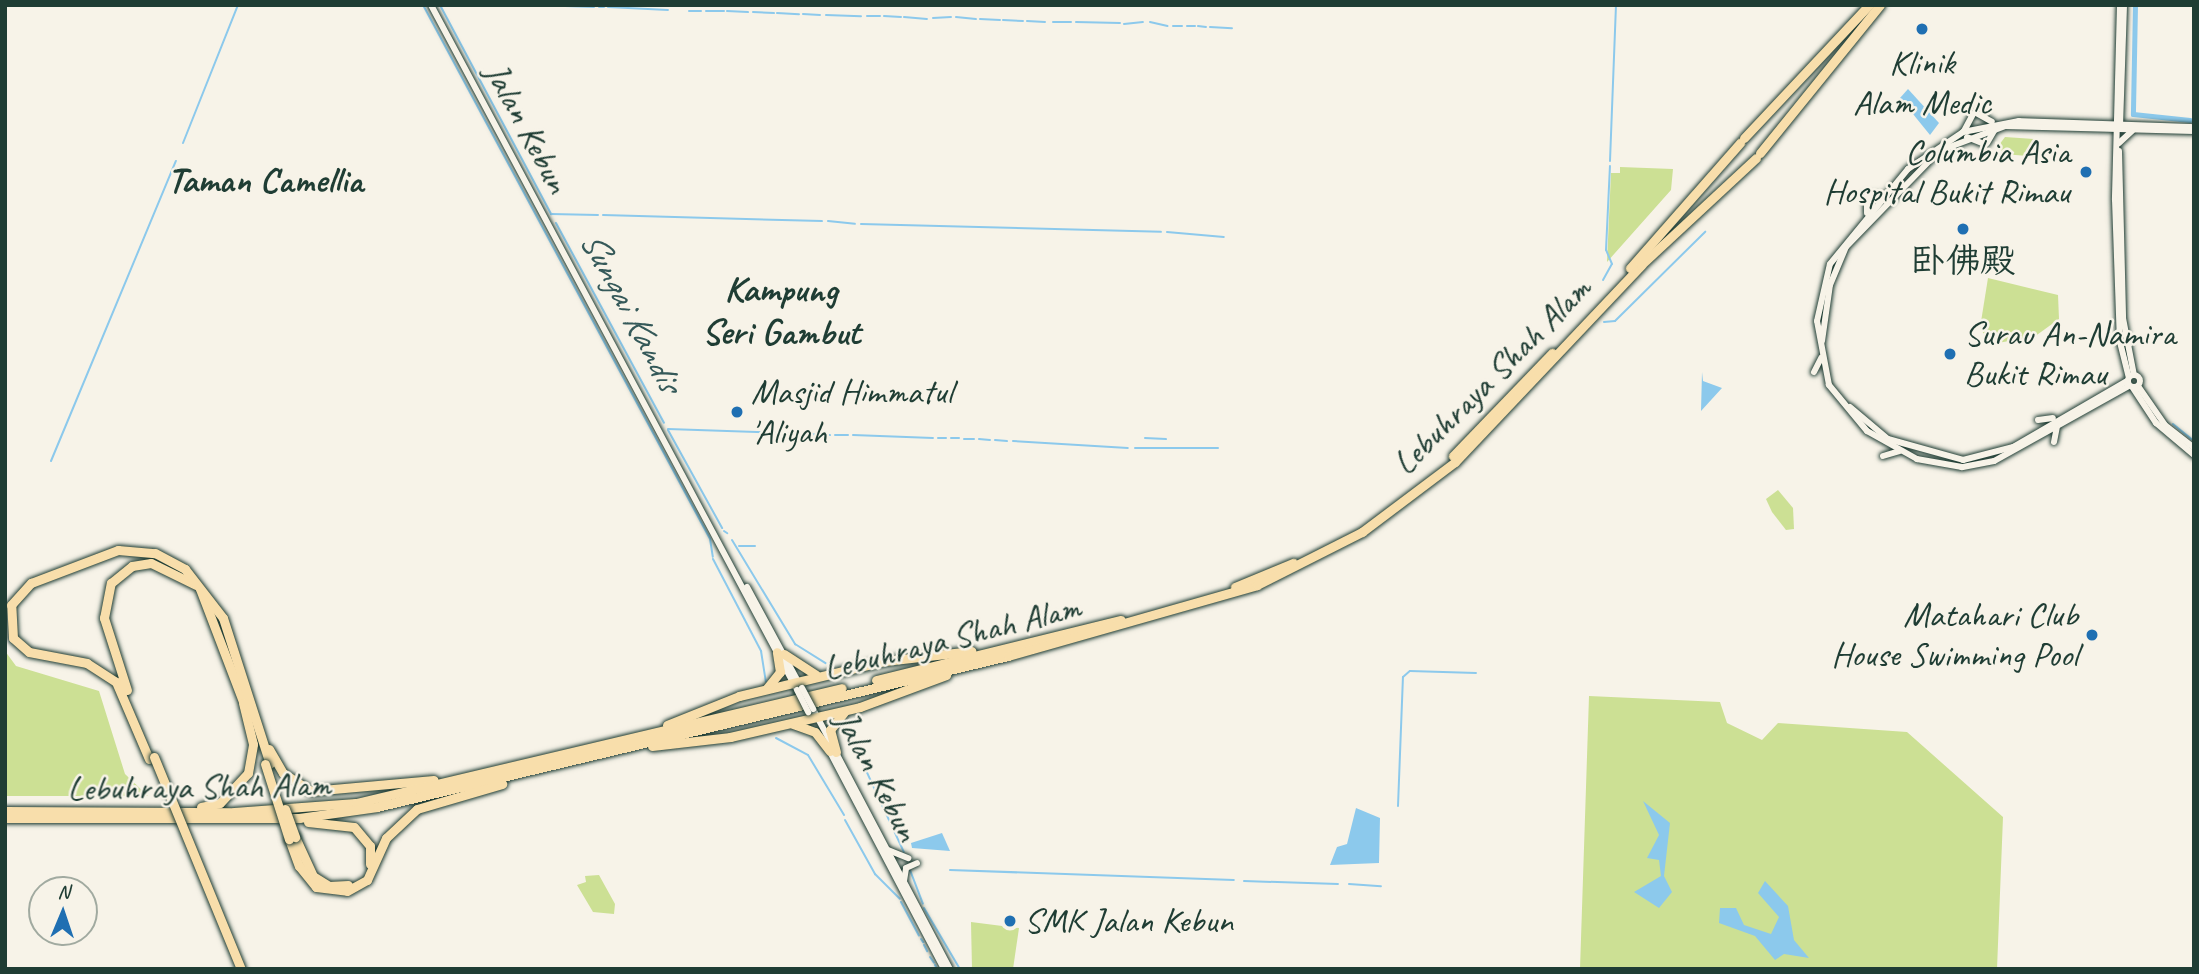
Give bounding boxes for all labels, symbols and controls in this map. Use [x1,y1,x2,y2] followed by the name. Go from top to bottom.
[1912,19,1932,39] marker: Klinik Alam Medic
[1853,42,1991,124] place label: Klinik Alam Medic
[475,56,579,200] street label: Jalan Kebun
[1823,131,2070,213] place label: Columbia Asia Hospital Bukit Rimau
[167,158,363,202] district label: Taman Camellia
[2076,162,2096,182] marker: Columbia Asia Hospital Bukit Rimau
[1955,221,1971,237] marker: 卧佛殿
[570,223,692,399] water label: Sungai Kandis
[1911,240,2015,282] place label: 卧佛殿
[1383,267,1601,485] street label: Lebuhraya Shah Alam
[702,268,860,355] district label: Kampung Seri Gambut
[1964,313,2175,395] place label: Surau An-Namira Bukit Rimau
[1942,346,1958,362] marker: Surau An-Namira Bukit Rimau
[751,371,951,453] place label: Masjid Himmatul 'Aliyah
[729,404,745,420] marker: Masjid Himmatul 'Aliyah
[818,585,1086,691] street label: Lebuhraya Shah Alam
[1830,594,2078,676] place label: Matahari Club House Swimming Pool
[2084,627,2100,643] marker: Matahari Club House Swimming Pool
[825,704,929,848] street label: Jalan Kebun
[65,764,333,810] street label: Lebuhraya Shah Alam
[28,876,98,946] north arrow
[57,880,70,904] text: N
[1024,900,1233,942] place label: SMK Jalan Kebun
[1002,913,1018,929] marker: SMK Jalan Kebun

